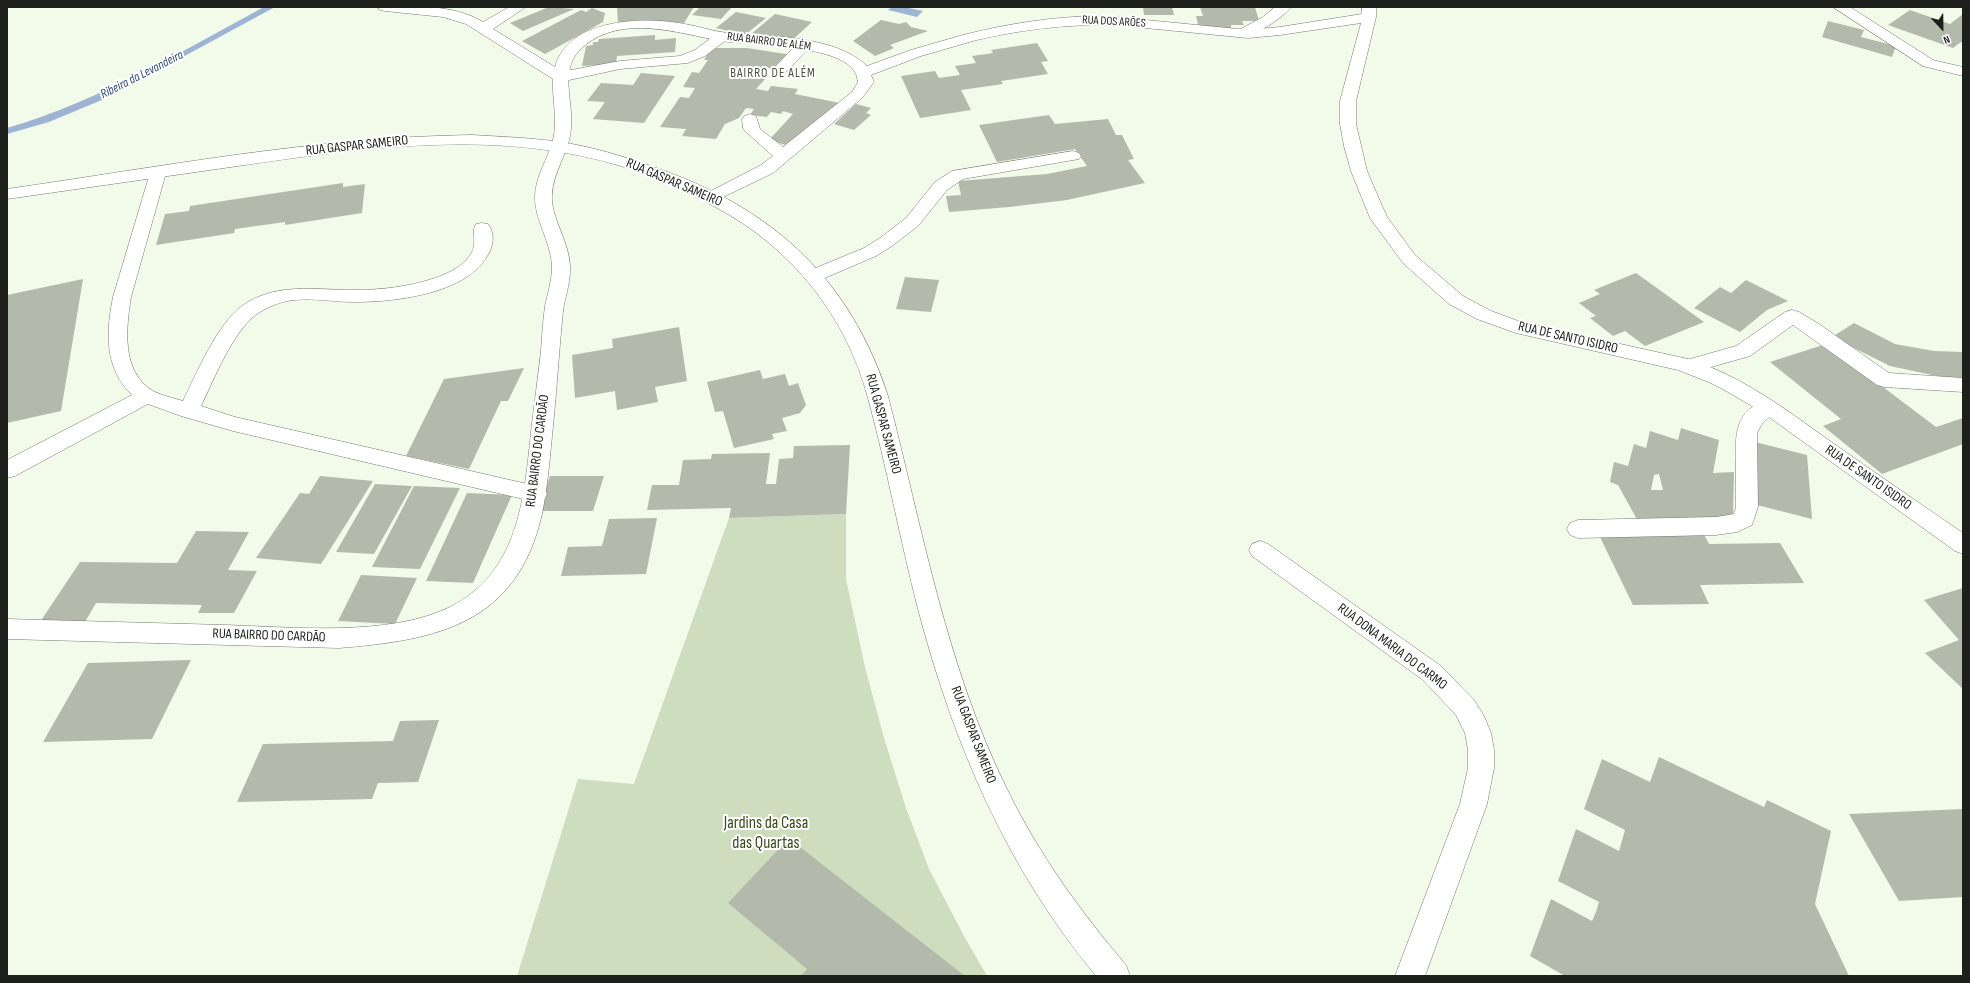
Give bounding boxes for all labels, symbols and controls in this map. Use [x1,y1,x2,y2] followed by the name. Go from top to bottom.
[1922,8,1962,48] north arrow
[1082,13,1146,31] street label: RUA DOS ARÕES
[726,30,812,54] street label: RUA BAIRRO DE ALÉM
[1942,32,1952,47] text: N
[98,47,186,103] water label: Ribeira da Levandeira
[730,66,816,82] district label: BAIRRO DE ALÉM
[305,132,409,160] street label: RUA GASPAR SAMEIRO
[623,155,725,211] street label: RUA GASPAR SAMEIRO
[1517,318,1619,358] street label: RUA DE SANTO ISIDRO
[862,372,904,476] street label: RUA GASPAR SAMEIRO
[523,394,553,508] street label: RUA BAIRRO DO CARDÃO
[1821,442,1915,514] street label: RUA DE SANTO ISIDRO
[1334,600,1450,694] street label: RUA DONA MARIA DO CARMO
[212,626,326,646] street label: RUA BAIRRO DO CARDÃO
[947,684,999,786] street label: RUA GASPAR SAMEIRO
[724,814,808,854] park label: Jardins da Casa das Quartas

